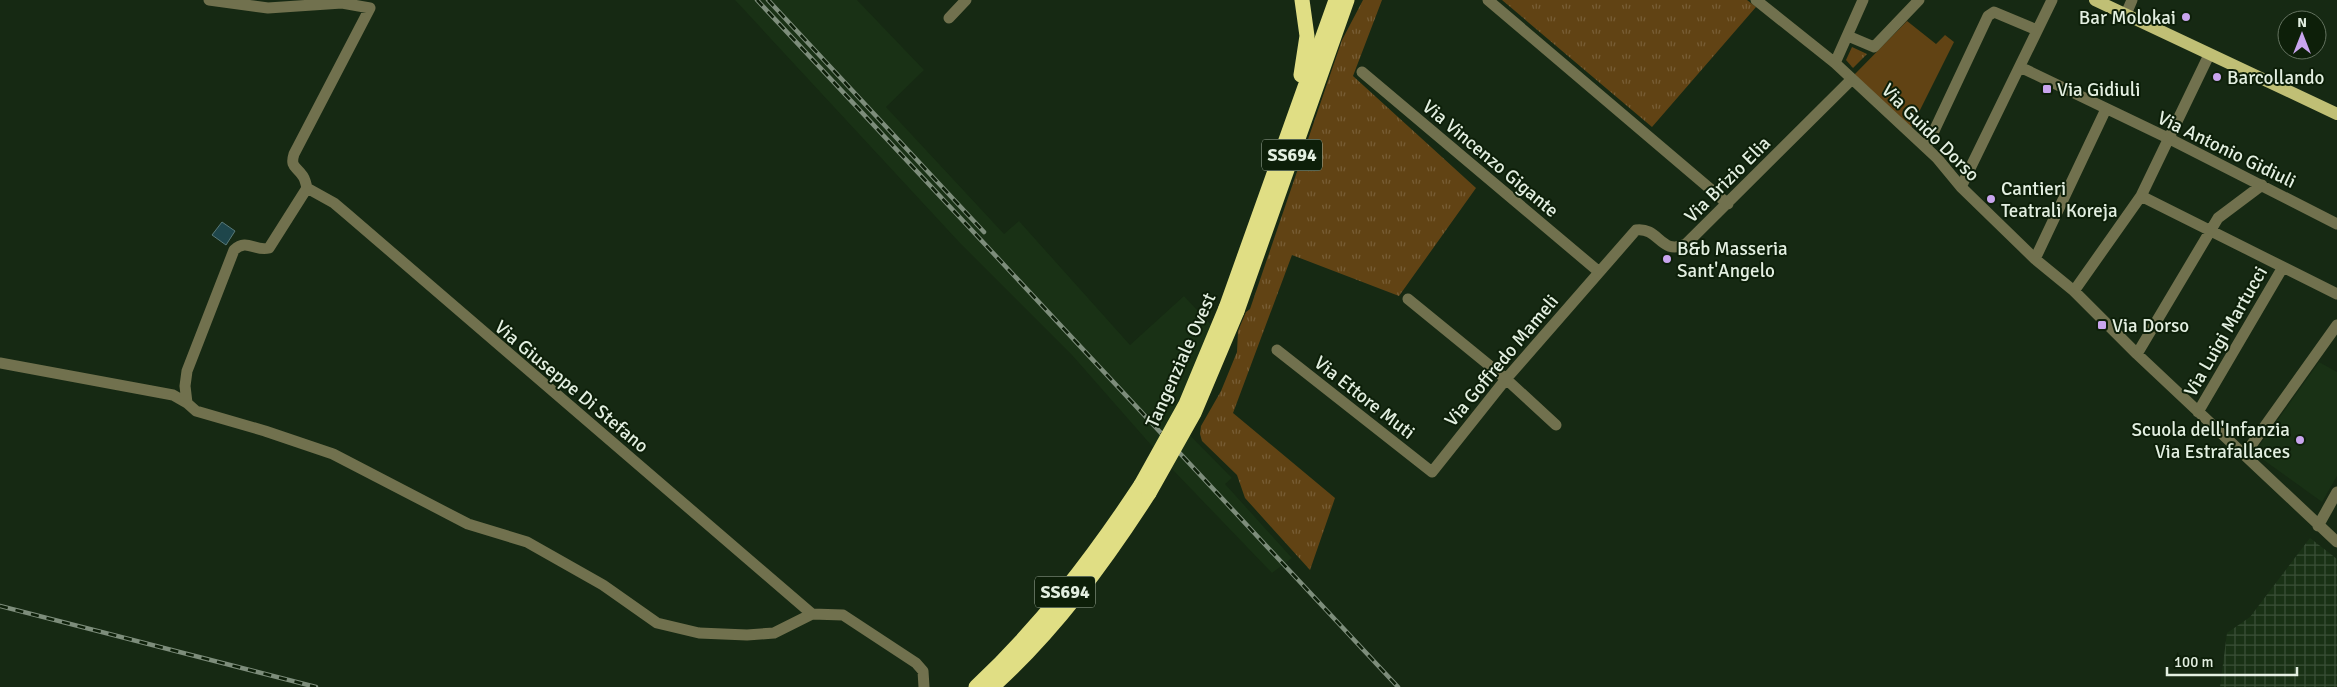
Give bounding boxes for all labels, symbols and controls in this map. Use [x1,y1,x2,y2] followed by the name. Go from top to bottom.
[2079,6,2176,30] place label: Bar Molokai
[2277,10,2327,60] north arrow
[2180,11,2192,23] marker: Bar Molokai
[2297,14,2307,31] text: N
[2227,66,2325,90] place label: Barcollando
[2211,71,2223,83] marker: Barcollando
[2057,78,2140,102] place label: Via Gidiuli
[1876,79,1984,187] street label: Via Guido Dorso
[2041,83,2053,95] marker: Via Gidiuli
[1417,95,1563,223] street label: Via Vincenzo Gigante
[2153,106,2300,194] street label: Via Antonio Gidiuli
[1680,132,1776,228] street label: Via Brizio Elia
[1262,140,1322,170] road number: SS694
[2001,177,2118,223] place label: Cantieri Teatrali Koreja
[1985,193,1997,205] marker: Cantieri Teatrali Koreja
[1677,237,1788,283] place label: B&b Masseria Sant'Angelo
[1661,253,1673,265] marker: B&b Masseria Sant'Angelo
[2179,262,2273,401] street label: Via Luigi Martucci
[1140,289,1222,432] street label: Tangenziale Ovest
[1440,290,1564,432] street label: Via Goffredo Mameli
[2112,314,2189,338] place label: Via Dorso
[489,315,653,458] street label: Via Giuseppe Di Stefano
[2096,319,2108,331] marker: Via Dorso
[1309,351,1420,445] street label: Via Ettore Muti
[2131,418,2290,464] place label: Scuola dell'Infanzia Via Estrafallaces
[2294,434,2306,446] marker: Scuola dell'Infanzia Via Estrafallaces
[1035,576,1095,608] road number: SS694
[2167,644,2297,676] scale bar
[2174,653,2214,671] text: 100 m

